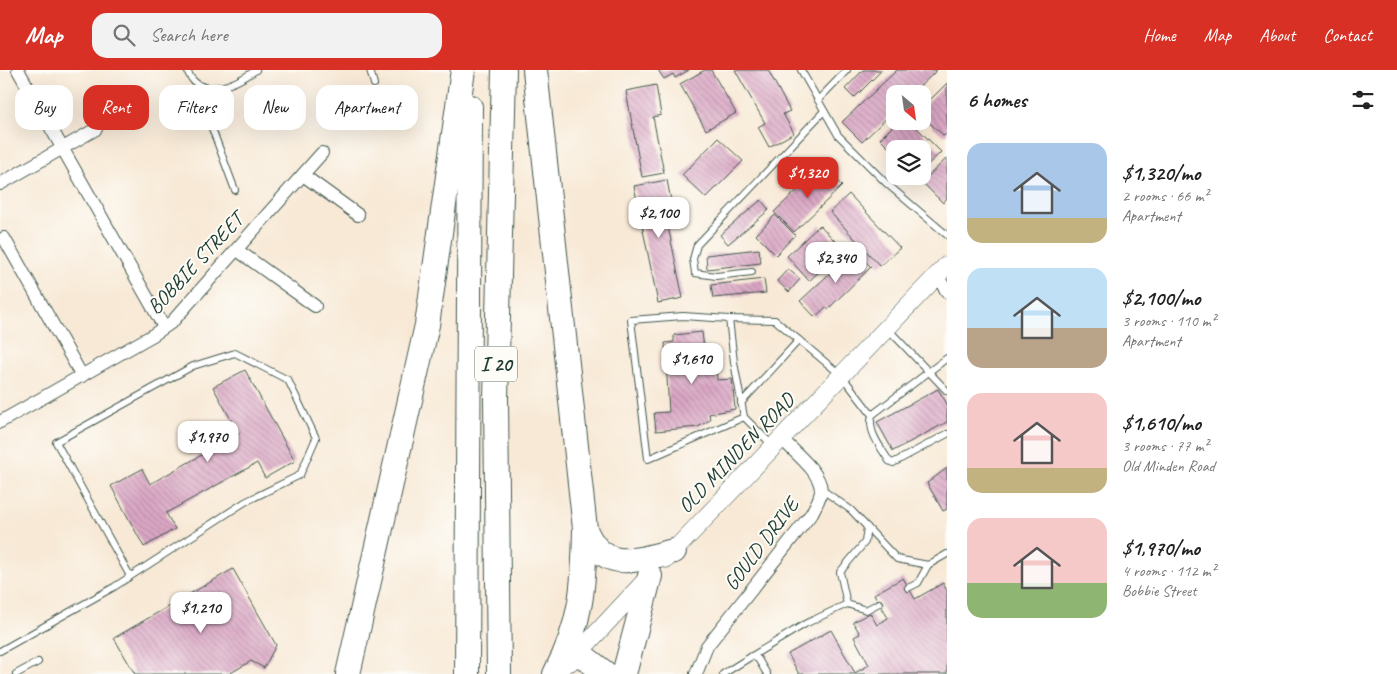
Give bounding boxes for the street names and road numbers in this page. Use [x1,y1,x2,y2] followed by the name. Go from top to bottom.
[141,204,252,319] street label: BOBBIE STREET
[475,346,517,382] road number: I 20
[672,386,801,519] street label: OLD MINDEN ROAD
[718,490,806,595] street label: GOULD DRIVE

